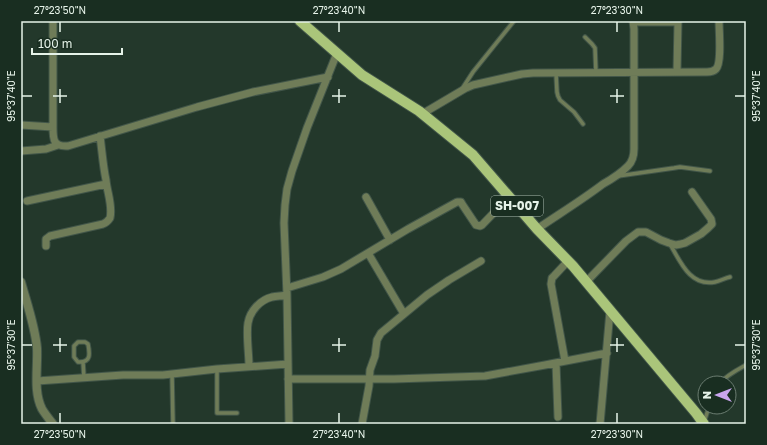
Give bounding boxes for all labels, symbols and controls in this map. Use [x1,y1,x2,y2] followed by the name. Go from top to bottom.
[34,4,86,16] text: 27°23'50"N
[313,4,365,16] text: 27°23'40"N
[591,4,643,16] text: 27°23'30"N
[32,30,122,56] scale bar
[38,36,72,51] text: 100 m
[5,70,17,122] text: 95°37'40"E
[750,70,762,122] text: 95°37'40"E
[491,196,543,216] road number: SH-007
[5,319,17,371] text: 95°37'30"E
[750,319,762,371] text: 95°37'30"E
[697,375,737,415] north arrow
[700,391,713,399] text: N
[34,428,86,440] text: 27°23'50"N
[313,428,365,440] text: 27°23'40"N
[591,428,643,440] text: 27°23'30"N

